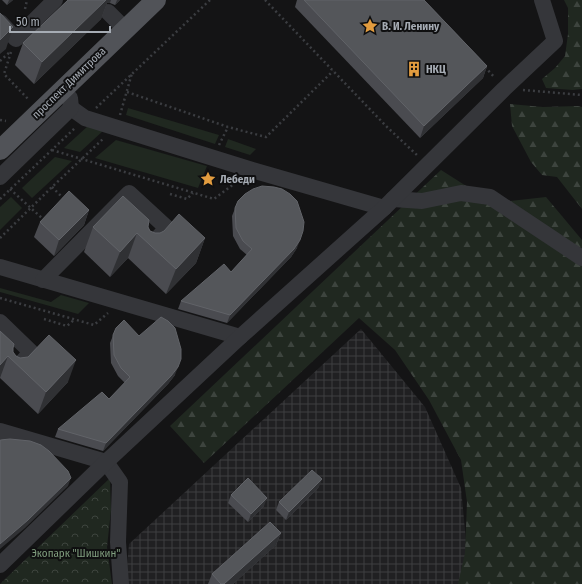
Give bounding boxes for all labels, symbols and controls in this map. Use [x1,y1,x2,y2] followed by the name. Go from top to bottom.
[10,8,110,34] scale bar
[16,15,40,29] text: 50 m
[361,17,379,35] place icon: В. И. Ленину
[382,20,440,33] place label: В. И. Ленину
[30,45,108,121] street label: проспект Димитрова
[405,60,423,78] building icon: НКЦ
[426,63,446,76] place label: НКЦ
[199,170,217,188] place icon: Лебеди
[220,173,255,186] place label: Лебеди
[31,547,121,560] park label: Экопарк "Шишкин"

